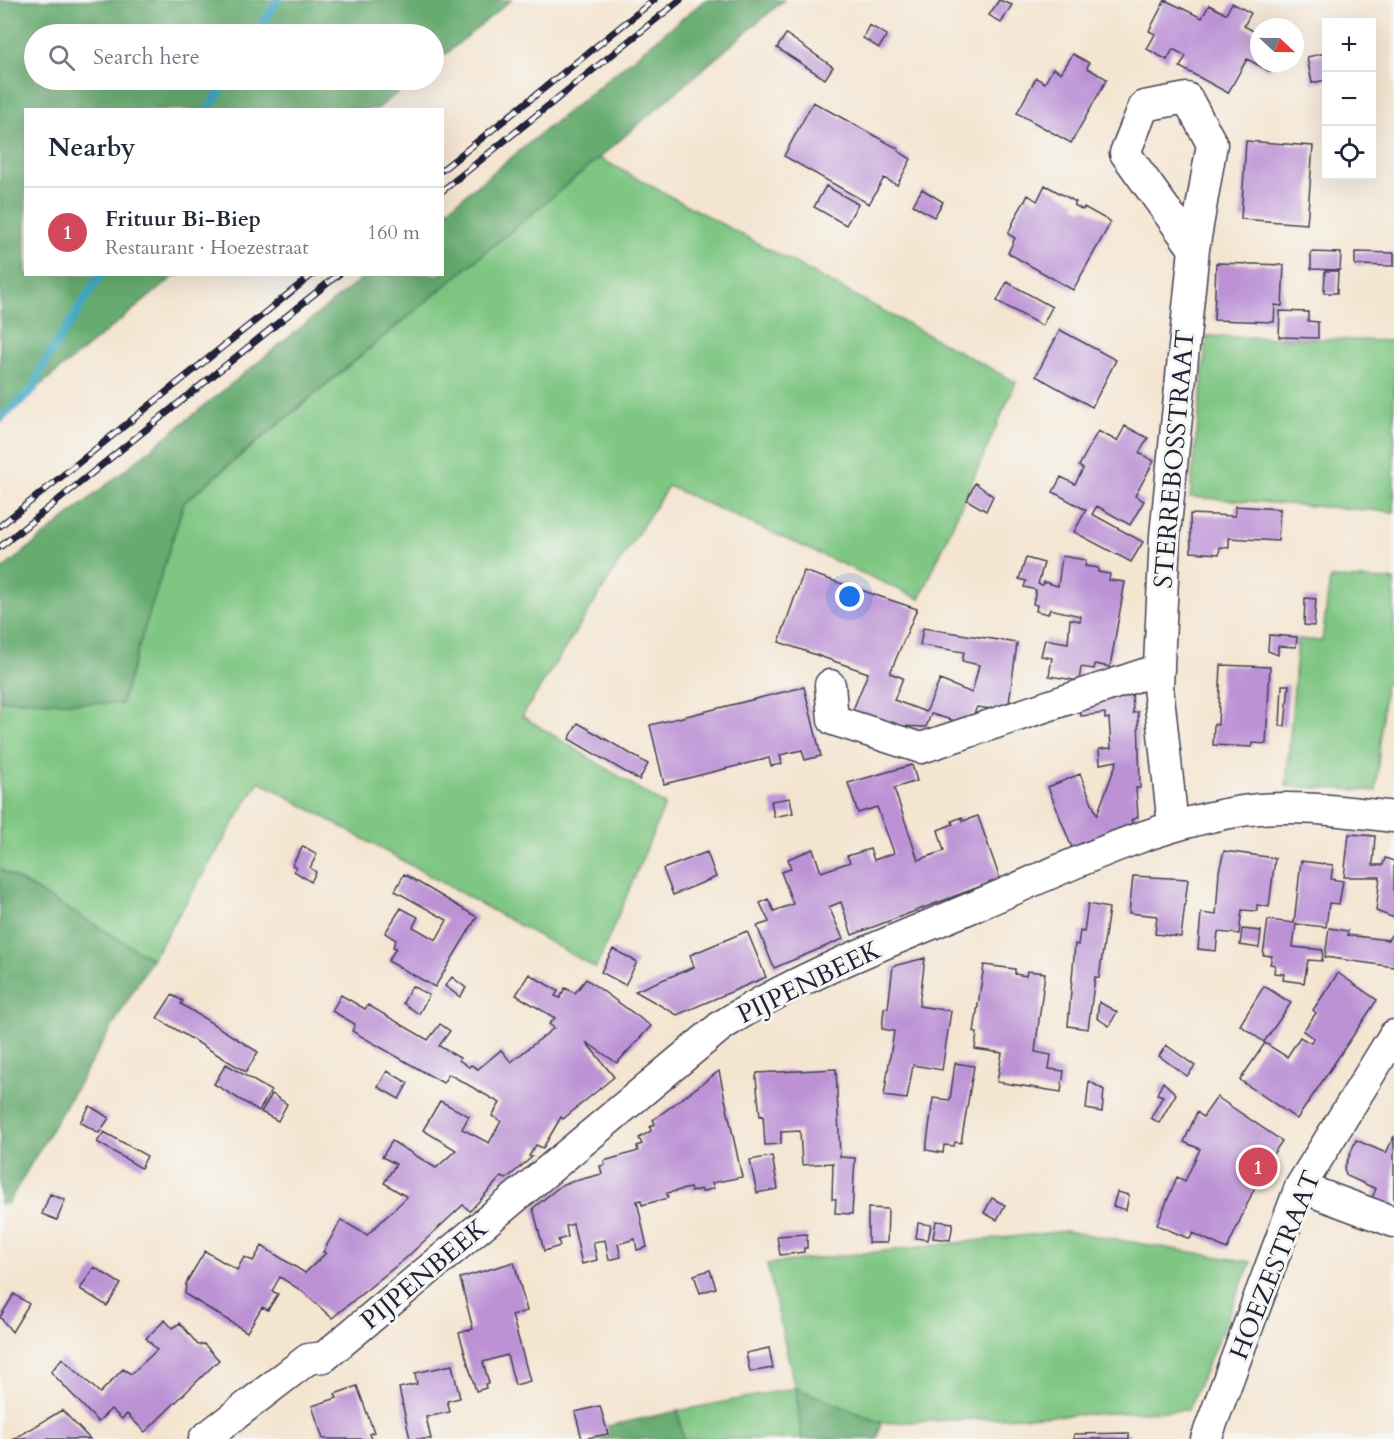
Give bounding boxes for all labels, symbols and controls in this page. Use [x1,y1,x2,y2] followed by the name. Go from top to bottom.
[1250,18,1304,72] north arrow
[1322,18,1376,180] map controls
[1322,18,1376,72] button: +
[24,24,444,90] search box
[45,41,78,74] icon: search
[93,42,200,72] text: Search here
[1322,72,1376,126] button: −
[1322,126,1376,180] button: locate
[48,130,136,165] text: Nearby
[105,204,261,234] text: Frituur Bi-Biep
[62,219,73,246] text: 1
[367,219,420,246] text: 160 m
[105,234,309,261] text: Restaurant · Hoezestraat
[1145,328,1203,590] street label: STERREBOSSTRAAT
[835,582,864,611] your location
[731,932,887,1032] street label: PIJPENBEEK
[1238,1144,1278,1190] pin: 1
[1221,1165,1329,1365] street label: HOEZESTRAAT
[353,1210,495,1337] street label: PIJPENBEEK

